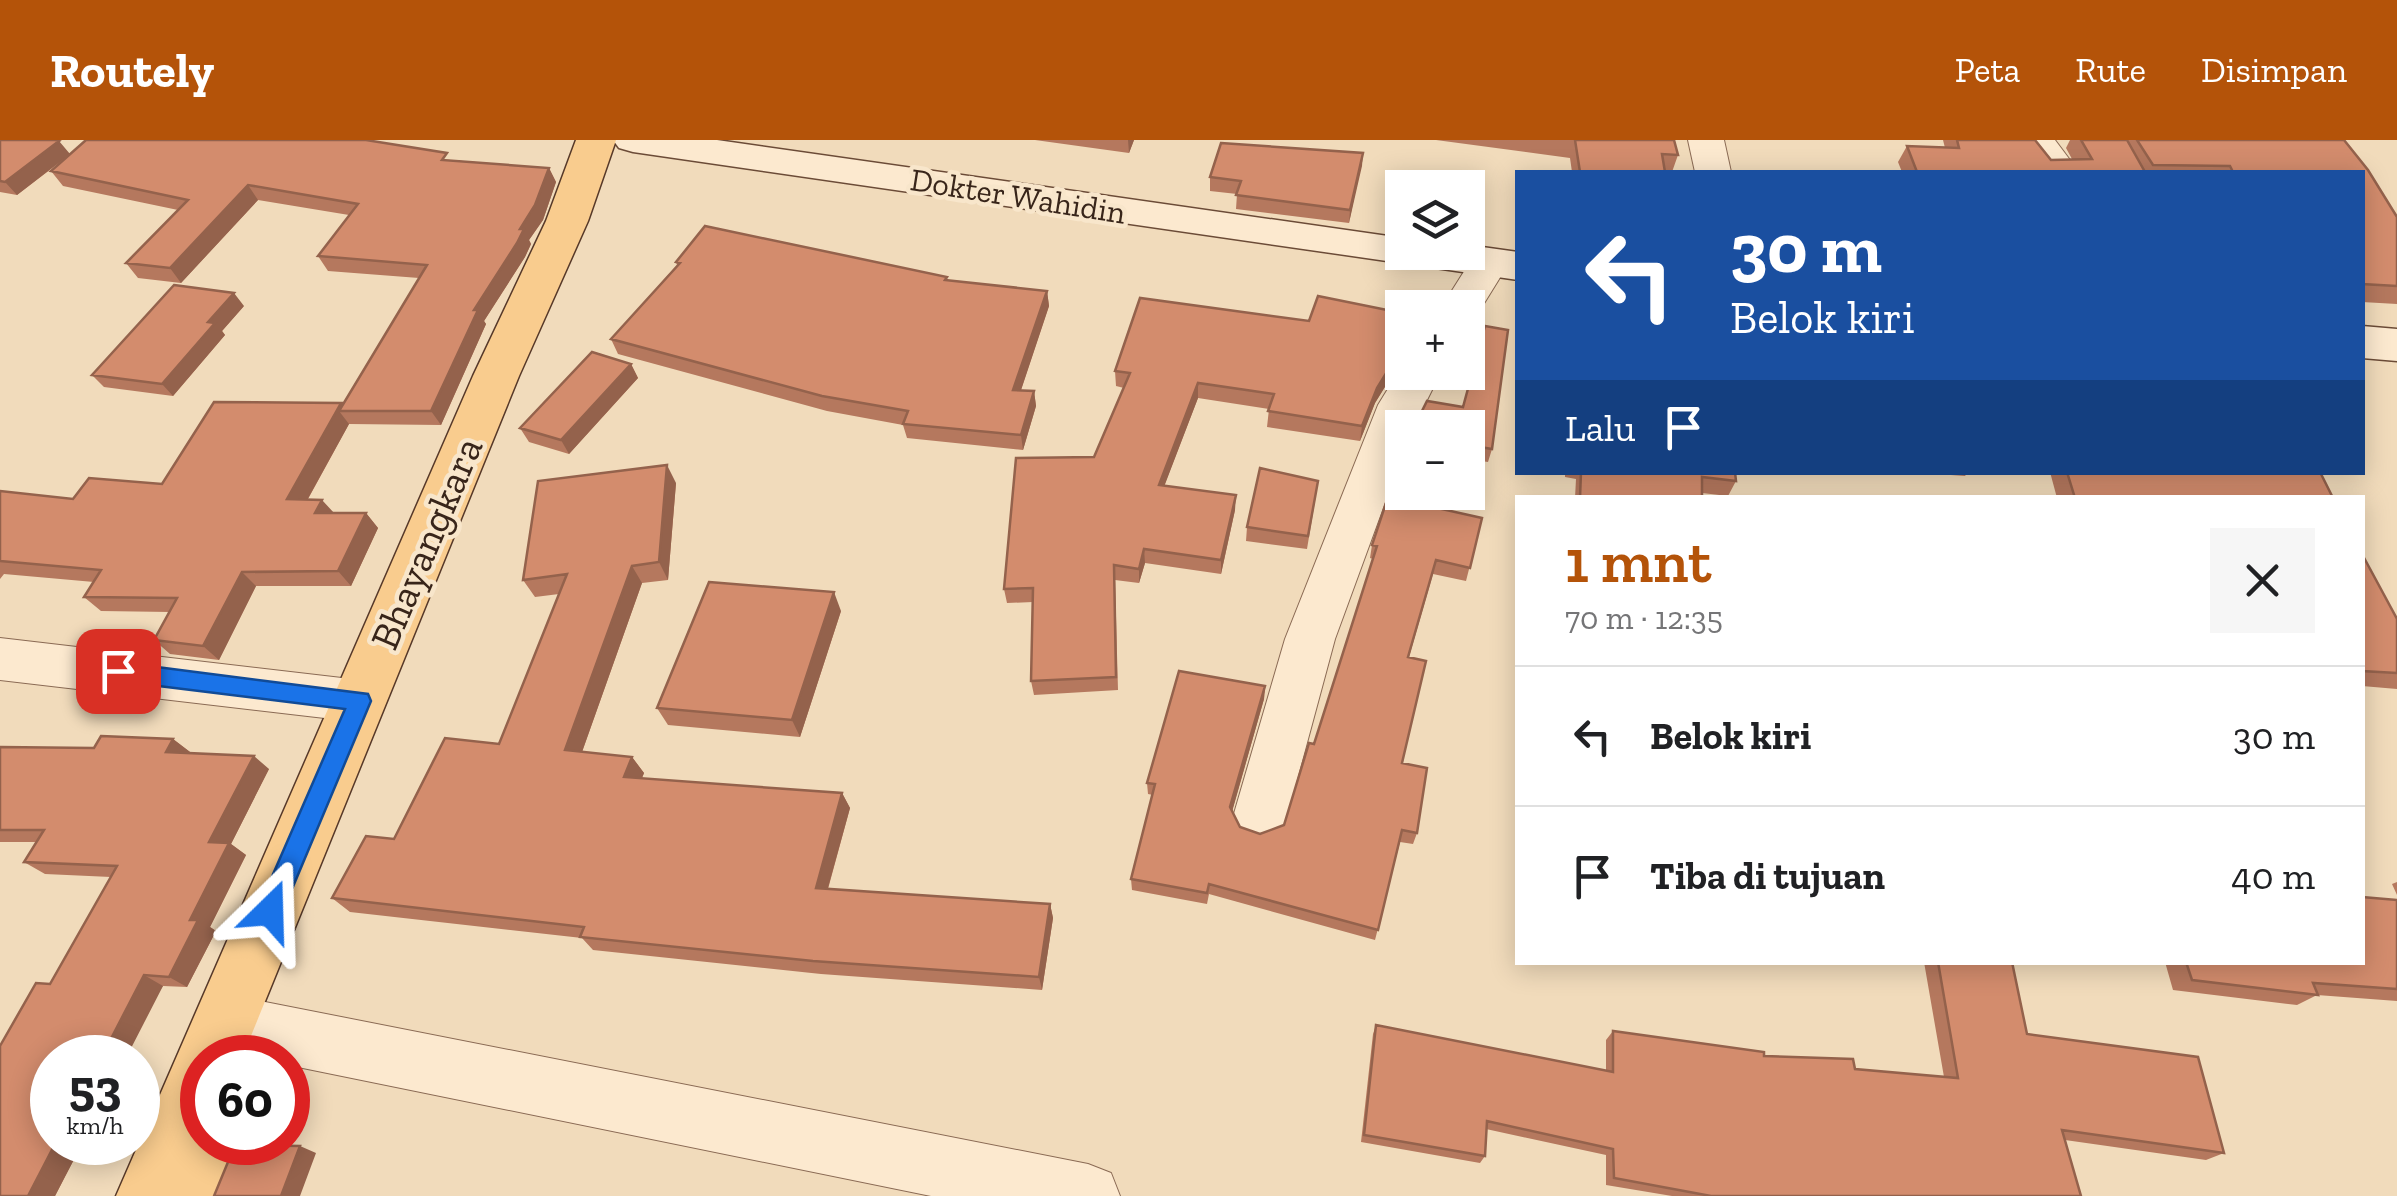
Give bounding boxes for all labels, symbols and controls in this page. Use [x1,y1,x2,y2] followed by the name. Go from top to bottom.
[50,42,214,99] text: Routely
[1955,49,2020,91] text: Peta
[2075,49,2146,91] text: Rute
[2201,49,2347,91] text: Disimpan
[908,160,1129,232] street label: Dokter Wahidin
[1385,170,1485,510] map controls
[1385,170,1485,270] button: layers
[1730,206,1882,290] text: 30 m
[1565,210,1695,340] icon: left
[1385,290,1485,390] button: +
[1730,291,1915,345] text: Belok kiri
[1656,400,1711,455] icon: arrive
[1565,405,1636,451] text: Lalu
[1385,410,1485,510] button: −
[360,430,492,656] street label: Bhayangkara
[1565,525,1712,597] text: 1 mnt
[2210,528,2315,633] button: close
[1565,599,1723,637] text: 70 m · 12:35
[76,629,161,714] pin
[91,644,146,699] icon: arrive
[1565,709,1620,764] icon: left
[1650,713,1811,759] text: Belok kiri
[2233,713,2315,759] text: 30 m
[1565,849,1620,904] icon: arrive
[1650,853,1885,899] text: Tiba di tujuan
[2231,853,2315,899] text: 40 m
[218,859,322,963] position arrow
[180,1035,310,1165] speed limit sign: 60
[69,1058,121,1118] text: 53
[66,1110,124,1140] text: km/h

